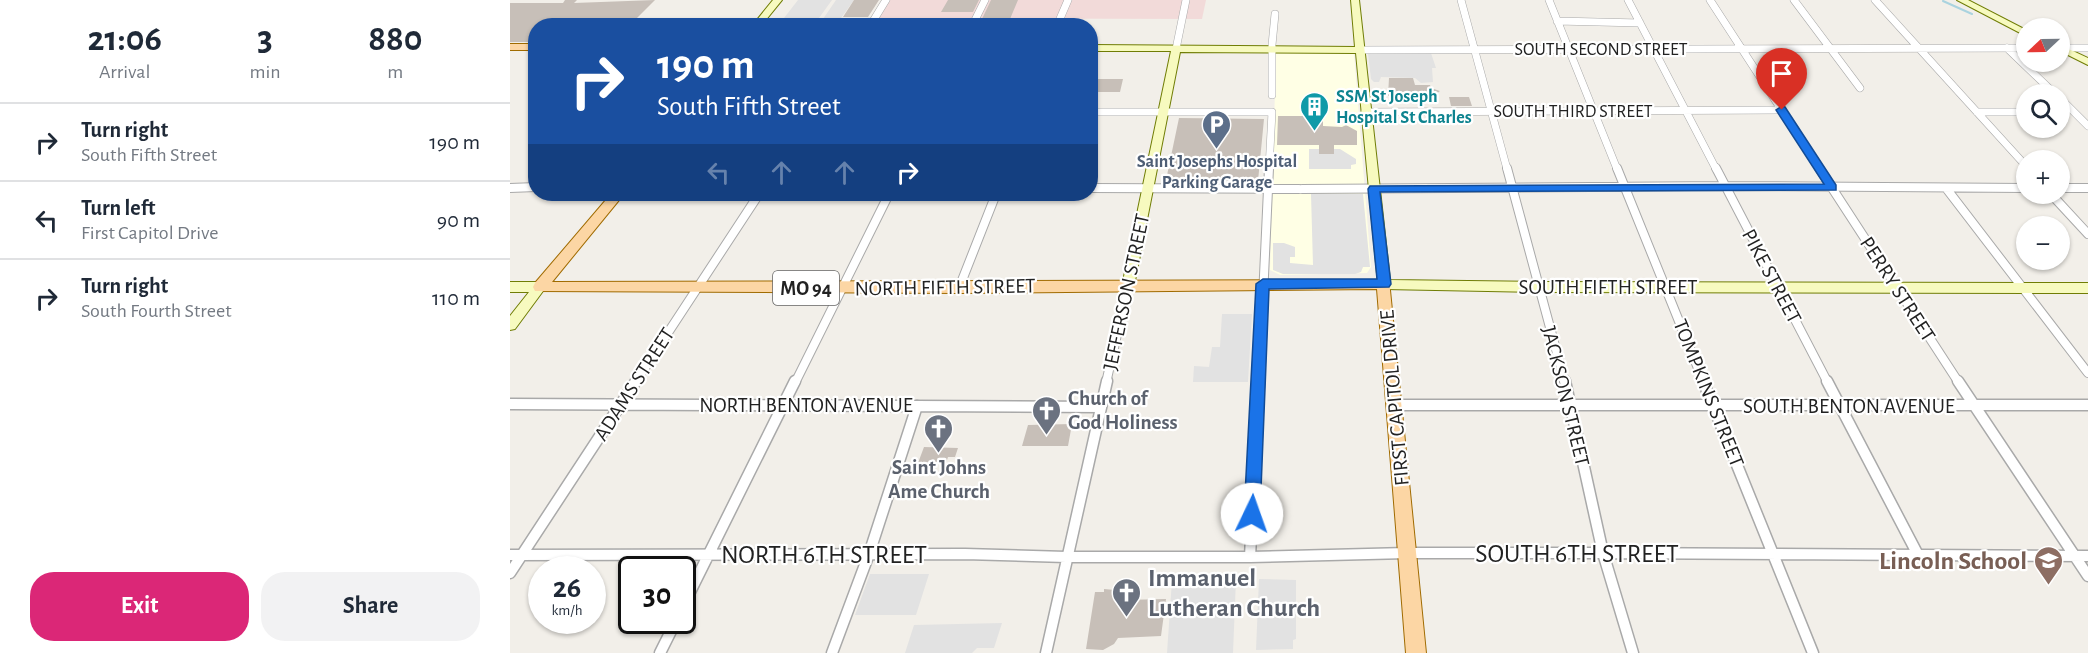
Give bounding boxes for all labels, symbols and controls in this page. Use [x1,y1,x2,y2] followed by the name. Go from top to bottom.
[2016,18,2070,72] north arrow
[2016,18,2070,270] map controls
[88,21,162,57] text: 21:06
[257,21,273,57] text: 3
[368,21,422,57] text: 880
[1514,41,1688,59] street label: SOUTH SECOND STREET
[558,42,636,120] icon: right
[657,44,755,86] text: 190 m
[1756,48,1807,110] pin
[1765,57,1798,90] icon: arrive
[99,62,150,82] text: Arrival
[249,62,281,82] text: min
[387,62,403,82] text: m
[2016,84,2070,138] button: search
[1336,88,1472,127] place label: SSM St Joseph Hospital St Charles
[1299,90,1331,132] building icon: SSM St Joseph Hospital St Charles
[657,93,841,120] text: South Fifth Street
[1493,103,1653,121] street label: SOUTH THIRD STREET
[1201,108,1233,150] parking icon: Saint Josephs Hospital Parking Garage
[81,119,168,141] text: Turn right
[30,126,63,159] icon: right
[429,131,480,153] text: 190 m
[81,145,217,165] text: South Fifth Street
[2016,150,2070,204] button: +
[1137,153,1297,192] place label: Saint Josephs Hospital Parking Garage
[702,156,735,189] icon: left
[765,156,798,189] icon: ahead
[828,156,861,189] icon: ahead
[891,156,924,189] icon: right
[81,197,155,219] text: Turn left
[30,204,63,237] icon: left
[437,209,480,231] text: 90 m
[1100,212,1153,372] street label: JEFFERSON STREET
[2016,216,2070,270] button: −
[81,223,218,243] text: First Capitol Drive
[1738,226,1805,327] street label: PIKE STREET
[1856,233,1939,345] street label: PERRY STREET
[773,271,839,305] road number: MO 94
[81,275,168,297] text: Turn right
[854,275,1036,300] street label: NORTH FIFTH STREET
[1518,277,1698,298] street label: SOUTH FIFTH STREET
[30,282,63,315] icon: right
[432,287,480,309] text: 110 m
[81,301,232,321] text: South Fourth Street
[1376,309,1413,487] street label: FIRST CAPITOL DRIVE
[1669,316,1748,470] street label: TOMPKINS STREET
[590,324,679,444] street label: ADAMS STREET
[1538,324,1593,468] street label: JACKSON STREET
[1068,388,1178,433] place label: Church of God Holiness
[1031,394,1063,436] church icon: Church of God Holiness
[699,395,913,416] street label: NORTH BENTON AVENUE
[1743,396,1955,417] street label: SOUTH BENTON AVENUE
[923,412,955,454] church icon: Saint Johns Ame Church
[888,457,990,502] place label: Saint Johns Ame Church
[1220,482,1284,546] position arrow
[1475,541,1679,567] street label: SOUTH 6TH STREET
[721,542,927,568] street label: NORTH 6TH STREET
[2032,544,2064,586] school or university icon: Lincoln School
[1879,548,2027,574] place label: Lincoln School
[618,556,696,634] speed limit sign: 30
[1148,565,1320,621] place label: Immanuel Lutheran Church
[30,572,249,641] button: Exit
[261,572,480,641] button: Share
[553,573,581,603] text: 26
[1111,576,1143,618] church icon: Immanuel Lutheran Church
[552,603,582,618] text: km/h

